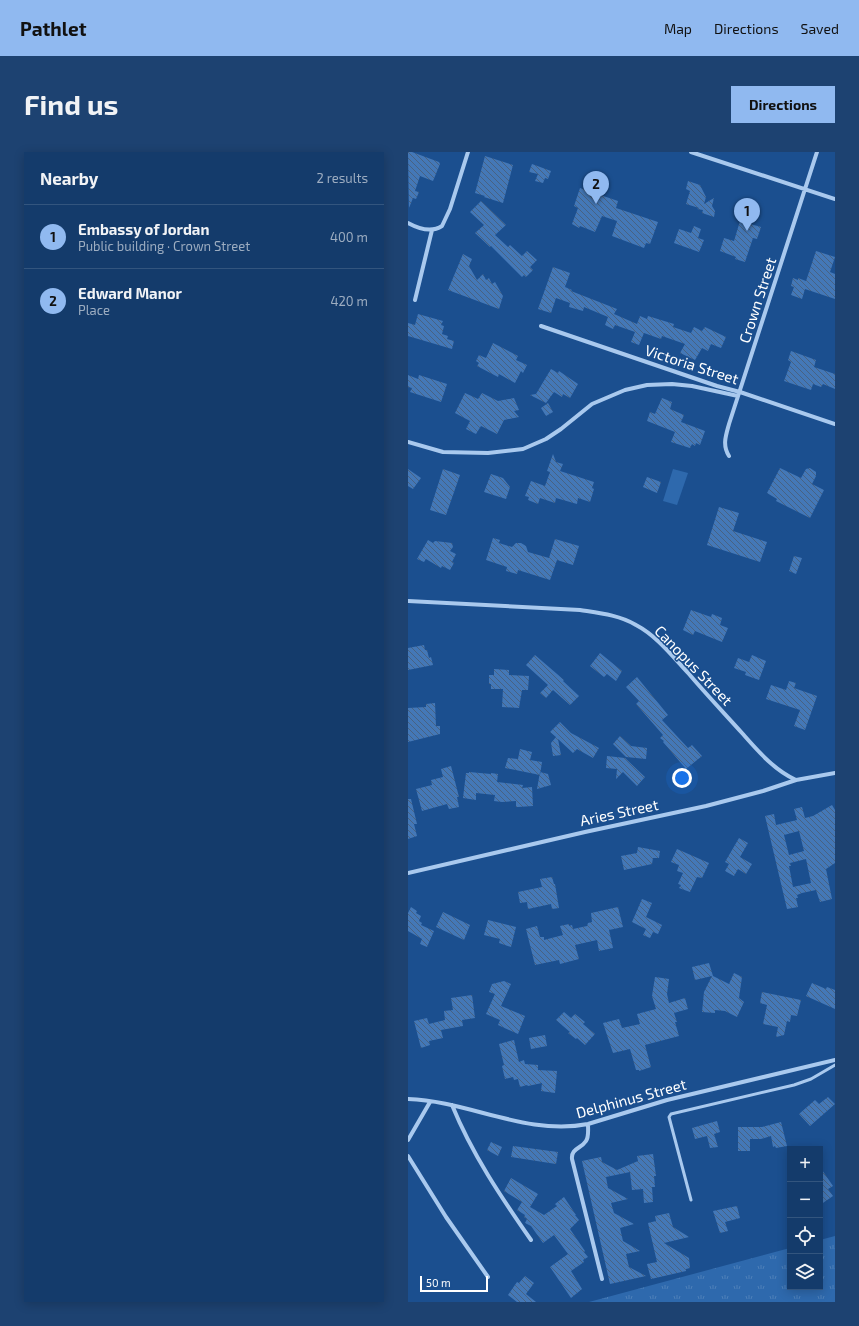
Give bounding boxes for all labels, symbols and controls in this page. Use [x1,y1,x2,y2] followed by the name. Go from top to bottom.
[20,17,86,40] text: Pathlet
[664,20,692,37] text: Map
[714,20,779,37] text: Directions
[801,20,839,37] text: Saved
[731,86,835,123] button: Directions
[24,87,118,121] text: Find us
[40,168,98,188] text: Nearby
[316,170,368,186] text: 2 results
[583,171,609,204] pin: 2
[734,198,760,231] pin: 1
[78,220,209,238] text: Embassy of Jordan
[50,229,56,245] text: 1
[330,229,368,245] text: 400 m
[78,238,250,254] text: Public building · Crown Street
[735,255,779,345] street label: Crown Street
[78,284,182,302] text: Edward Manor
[49,293,57,309] text: 2
[331,293,368,309] text: 420 m
[78,302,110,318] text: Place
[643,340,741,388] street label: Victoria Street
[651,621,737,709] street label: Canopus Street
[672,768,692,788] your location
[578,795,660,829] street label: Aries Street
[574,1075,688,1121] street label: Delphinus Street
[787,1146,823,1290] map controls
[787,1146,823,1182] button: +
[787,1182,823,1218] button: −
[787,1218,823,1254] button: locate
[787,1254,823,1290] button: layers
[420,1274,488,1293] scale bar
[426,1276,451,1289] text: 50 m

